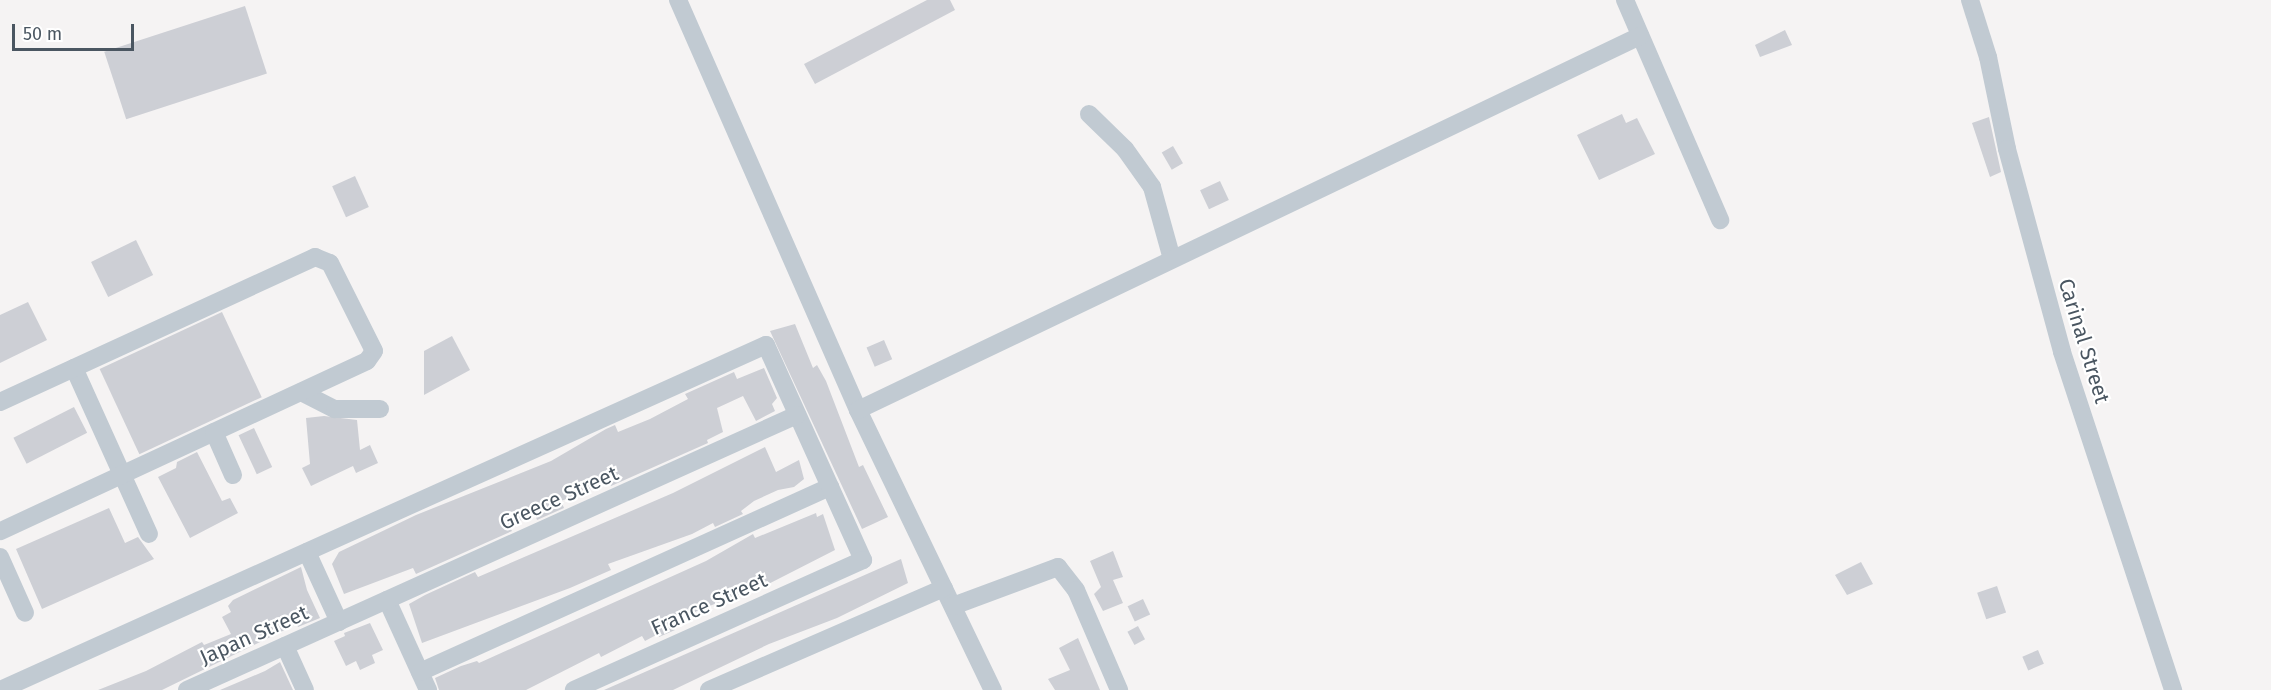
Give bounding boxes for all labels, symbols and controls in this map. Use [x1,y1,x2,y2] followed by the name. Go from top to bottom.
[15,12,136,50] scale bar
[23,23,62,45] text: 50 m
[2053,276,2115,406] street label: Carinal Street
[496,461,622,535] street label: Greece Street
[647,567,771,641] street label: France Street
[196,600,312,670] street label: Japan Street

